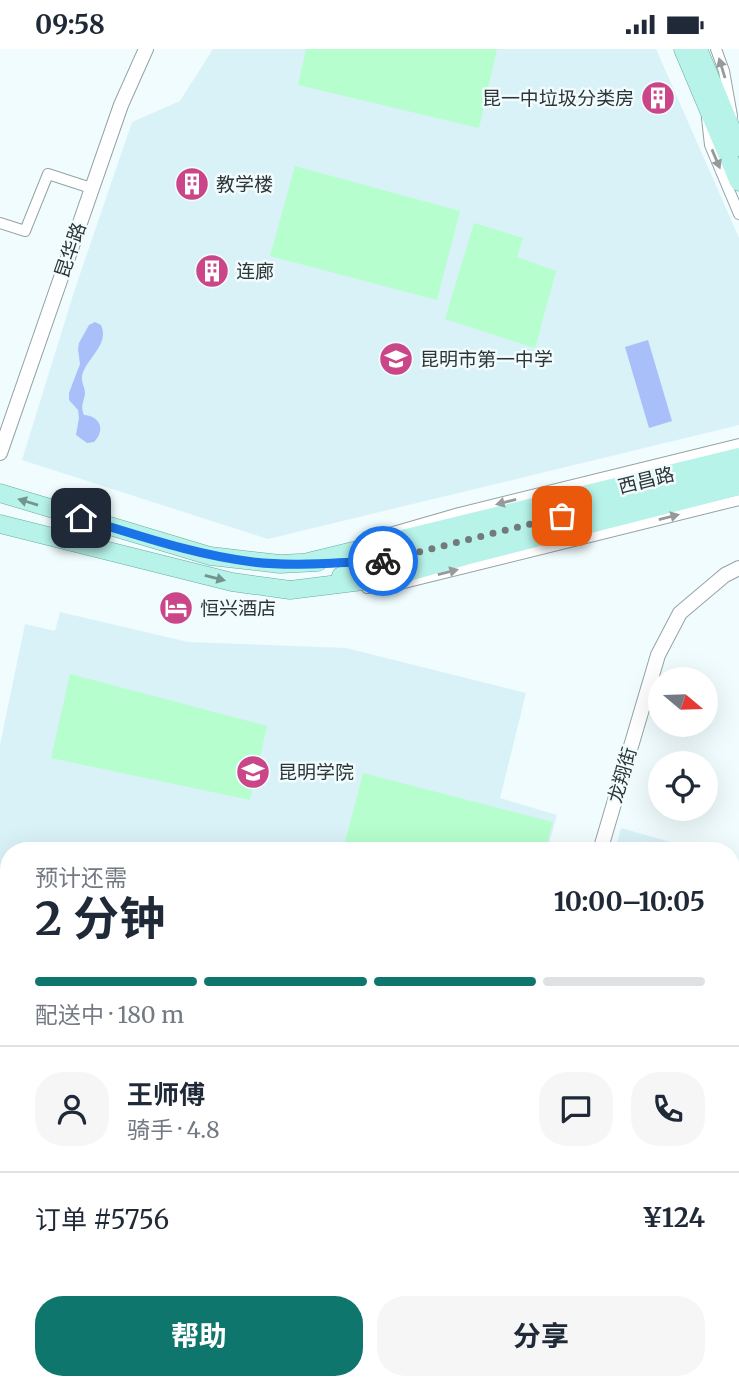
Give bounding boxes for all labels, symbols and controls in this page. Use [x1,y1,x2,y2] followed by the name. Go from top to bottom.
[35,8,105,41] text: 09:58
[717,58,727,79] one-way arrow
[639,79,677,117] building icon: 昆一中垃圾分类房
[482,86,634,110] place label: 昆一中垃圾分类房
[711,149,722,170] one-way arrow
[173,165,211,203] building icon: 教学楼
[216,172,273,196] place label: 教学楼
[49,219,91,281] street label: 昆华路
[193,252,231,290] building icon: 连廊
[236,259,274,283] place label: 连廊
[377,340,415,378] school or university icon: 昆明市第一中学
[420,347,553,371] place label: 昆明市第一中学
[615,461,677,499] street label: 西昌路
[532,486,592,546] pin
[51,488,111,548] pin
[17,496,38,506] one-way arrow
[495,497,517,508] one-way arrow
[543,497,581,535] icon: bag
[62,499,100,537] icon: home
[658,511,680,522] one-way arrow
[348,526,418,596] courier
[364,542,402,580] icon: bike
[437,566,459,577] one-way arrow
[205,573,227,584] one-way arrow
[157,589,195,627] hotel icon: 恒兴酒店
[200,596,276,620] place label: 恒兴酒店
[648,667,718,737] north arrow
[648,667,718,821] map controls
[603,744,641,806] street label: 龙翔街
[648,751,718,821] button: locate
[234,753,272,791] school or university icon: 昆明学院
[278,760,354,784] place label: 昆明学院
[35,863,127,892] text: 预计还需
[554,885,705,918] text: 10:00–10:05
[35,890,165,948] text: 2 分钟
[35,1000,184,1029] text: 配送中 · 180 m
[35,1072,109,1146] button: person
[539,1072,613,1146] button: chat
[631,1072,705,1146] button: phone
[127,1078,205,1111] text: 王师傅
[127,1115,220,1144] text: 骑手 · 4.8
[642,1201,705,1234] text: ¥124
[35,1203,169,1236] text: 订单 #5756
[35,1296,363,1376] button: 帮助
[377,1296,705,1376] button: 分享

